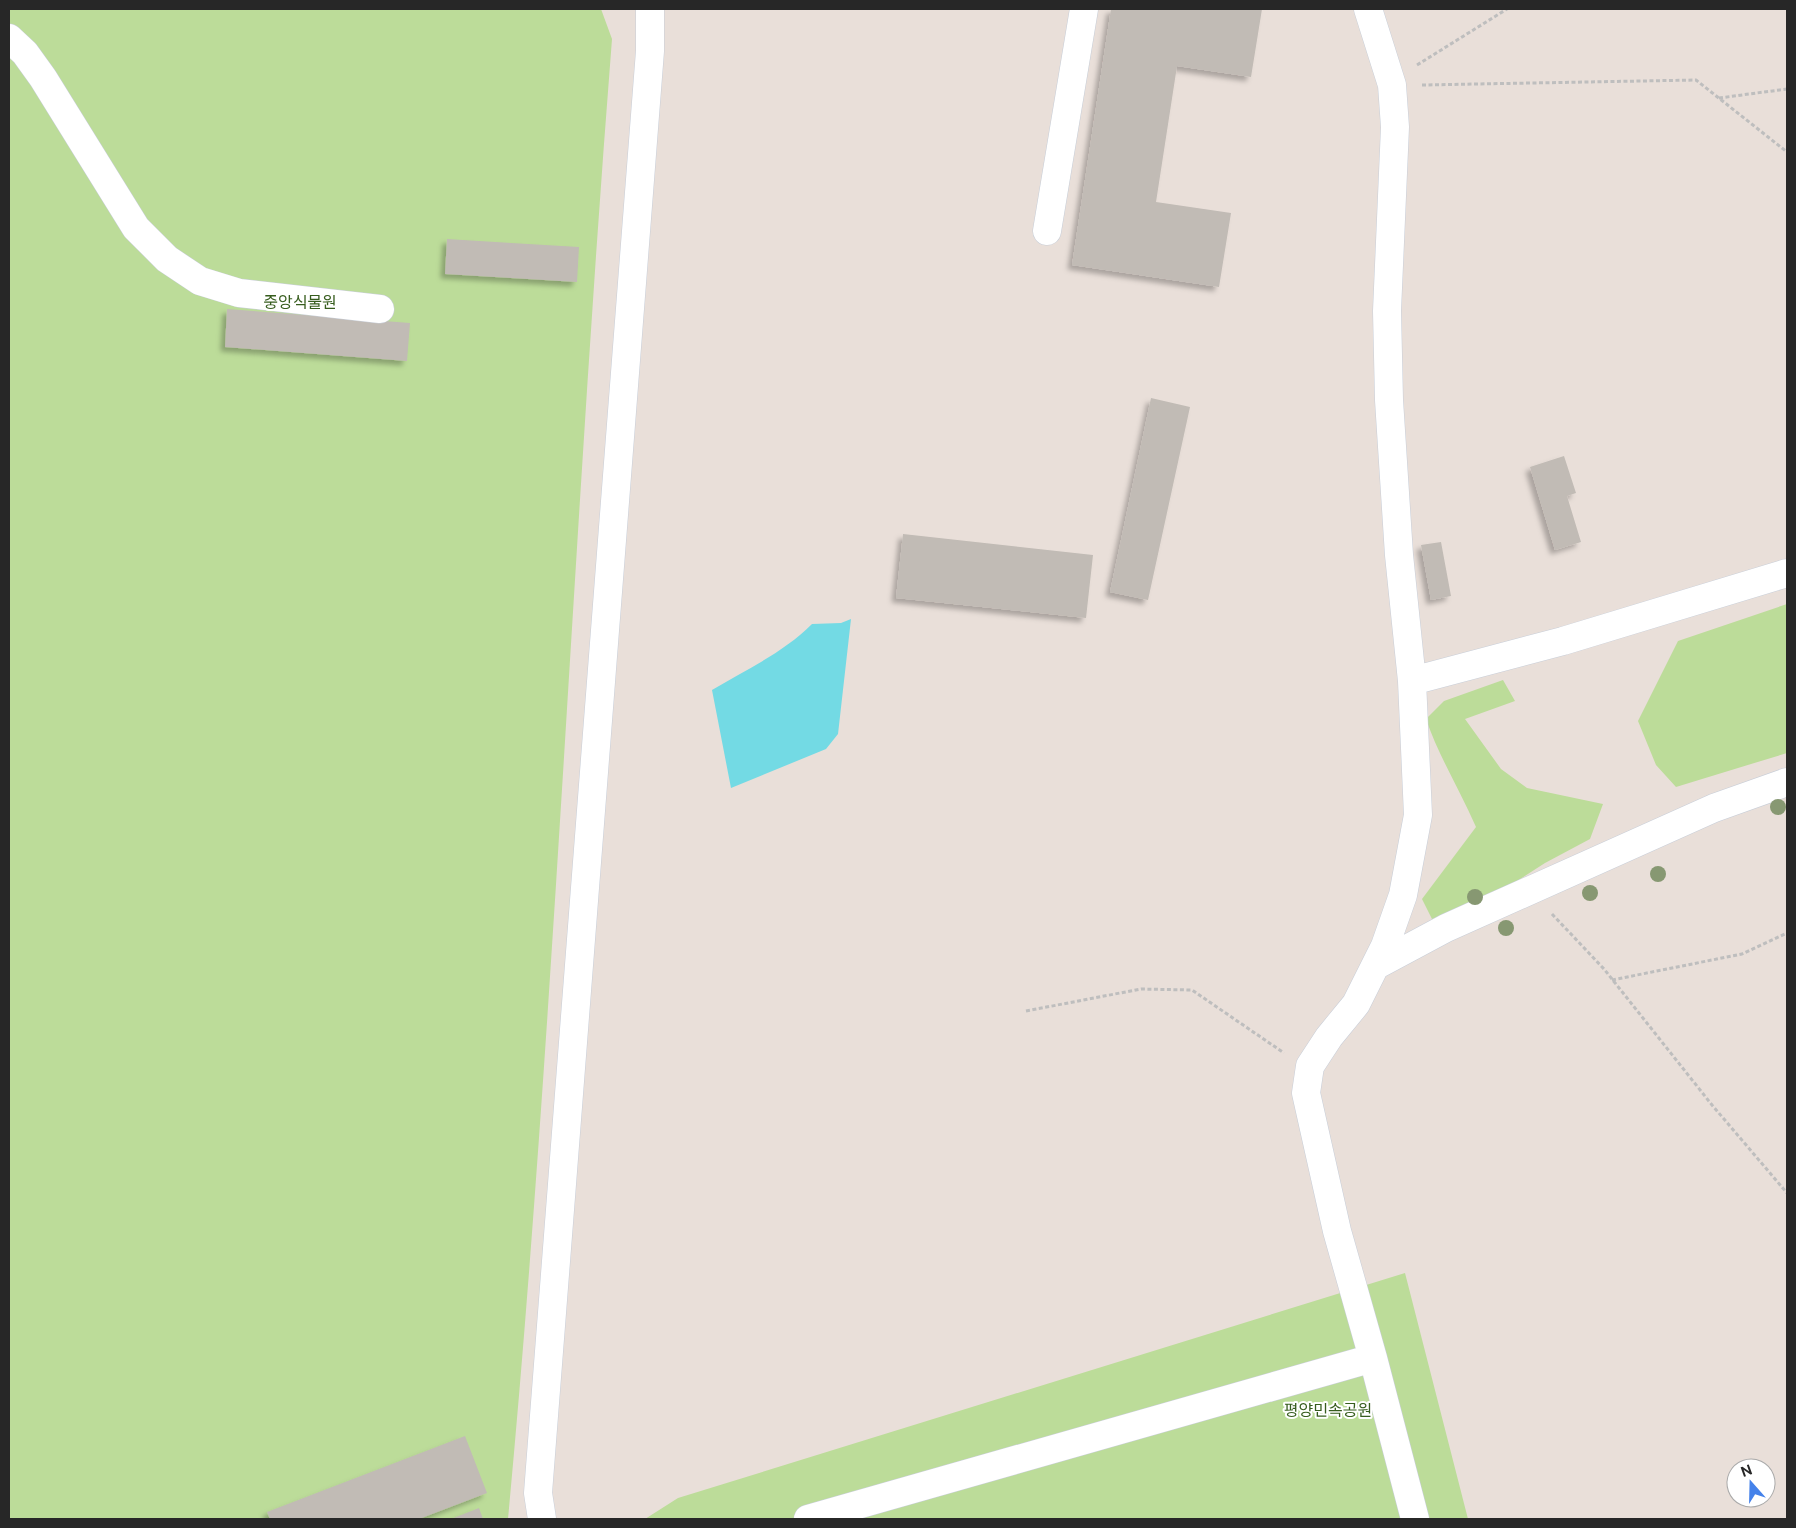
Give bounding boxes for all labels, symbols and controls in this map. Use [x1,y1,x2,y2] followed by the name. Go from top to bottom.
[263,293,337,312] park label: 중앙식물원
[1284,1401,1372,1420] park label: 평양민속공원
[1726,1458,1776,1508] north arrow
[1739,1461,1754,1480] text: N

